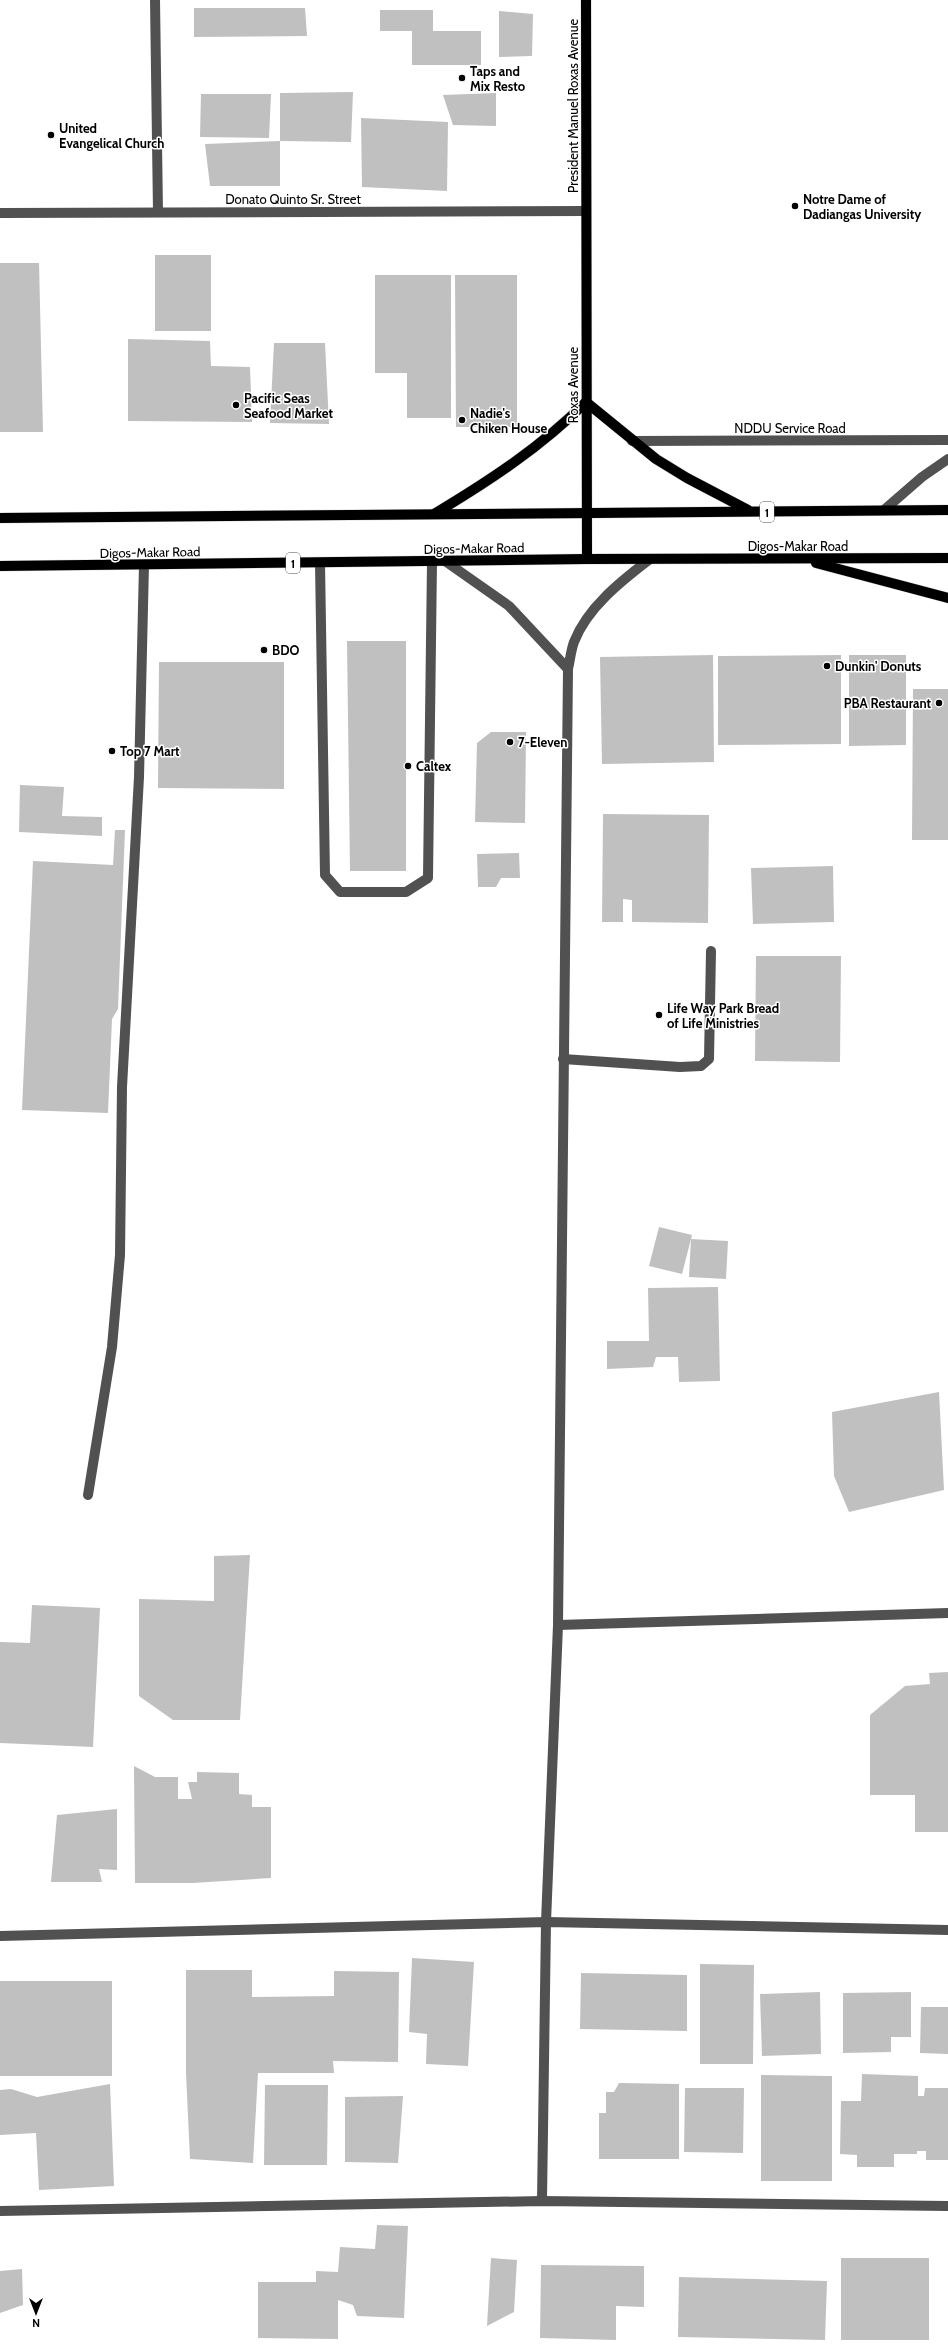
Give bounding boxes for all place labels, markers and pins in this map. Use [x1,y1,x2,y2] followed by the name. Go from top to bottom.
[470,63,526,94] place label: Taps and Mix Resto
[457,73,467,83] marker: Taps and Mix Resto
[59,120,164,151] place label: United Evangelical Church
[46,130,56,140] marker: United Evangelical Church
[803,191,921,222] place label: Notre Dame of Dadiangas University
[790,201,800,211] marker: Notre Dame of Dadiangas University
[244,390,333,421] place label: Pacific Seas Seafood Market
[231,400,241,410] marker: Pacific Seas Seafood Market
[470,405,547,436] place label: Nadie's Chiken House
[457,415,467,425] marker: Nadie's Chiken House
[272,642,299,658] place label: BDO
[259,645,269,655] marker: BDO
[835,658,922,674] place label: Dunkin' Donuts
[822,661,832,671] marker: Dunkin' Donuts
[844,695,932,711] place label: PBA Restaurant
[934,698,944,708] marker: PBA Restaurant
[518,734,567,750] place label: 7-Eleven
[505,737,515,747] marker: 7-Eleven
[120,743,180,759] place label: Top 7 Mart
[107,746,117,756] marker: Top 7 Mart
[416,758,452,774] place label: Caltex
[403,761,413,771] marker: Caltex
[667,1000,779,1031] place label: Life Way Park Bread of Life Ministries
[654,1010,664,1020] marker: Life Way Park Bread of Life Ministries

